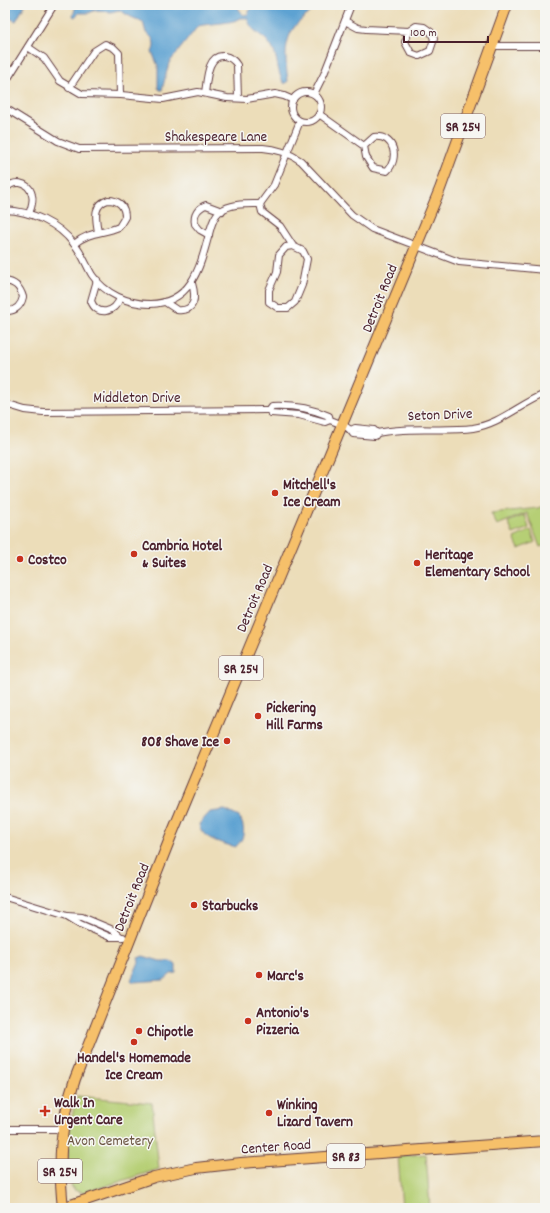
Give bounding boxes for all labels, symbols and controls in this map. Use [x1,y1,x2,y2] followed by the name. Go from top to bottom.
[404,18,488,44] scale bar
[410,25,437,42] text: 100 m
[441,114,485,138] road number: SR 254
[165,127,268,149] street label: Shakespeare Lane
[357,261,405,336] street label: Detroit Road
[93,388,181,410] street label: Middleton Drive
[407,404,473,428] street label: Seton Drive
[283,475,341,514] place label: Mitchell's Ice Cream
[270,488,280,498] marker: Mitchell's Ice Cream
[142,536,223,575] place label: Cambria Hotel & Suites
[425,545,530,584] place label: Heritage Elementary School
[129,549,139,559] marker: Cambria Hotel & Suites
[28,550,67,572] place label: Costco
[15,554,25,564] marker: Costco
[412,558,422,568] marker: Heritage Elementary School
[232,561,280,636] street label: Detroit Road
[219,656,263,680] road number: SR 254
[266,698,323,737] place label: Pickering Hill Farms
[253,711,263,721] marker: Pickering Hill Farms
[141,732,219,754] place label: 808 Shave Ice
[222,736,232,746] marker: 808 Shave Ice
[109,860,157,935] street label: Detroit Road
[202,896,258,918] place label: Starbucks
[189,900,199,910] marker: Starbucks
[267,966,304,988] place label: Marc's
[254,970,264,980] marker: Marc's
[256,1003,309,1042] place label: Antonio's Pizzeria
[243,1016,253,1026] marker: Antonio's Pizzeria
[147,1022,194,1044] place label: Chipotle
[134,1026,144,1036] marker: Chipotle
[129,1037,139,1047] marker: Handel's Homemade Ice Cream
[77,1048,191,1087] place label: Handel's Homemade Ice Cream
[54,1093,123,1132] place label: Walk In Urgent Care
[277,1095,353,1134] place label: Winking Lizard Tavern
[39,1105,51,1117] marker: Walk In Urgent Care
[264,1108,274,1118] marker: Winking Lizard Tavern
[67,1131,154,1153] park label: Avon Cemetery
[240,1135,312,1161] street label: Center Road
[327,1144,365,1168] road number: SR 83
[38,1159,82,1183] road number: SR 254

